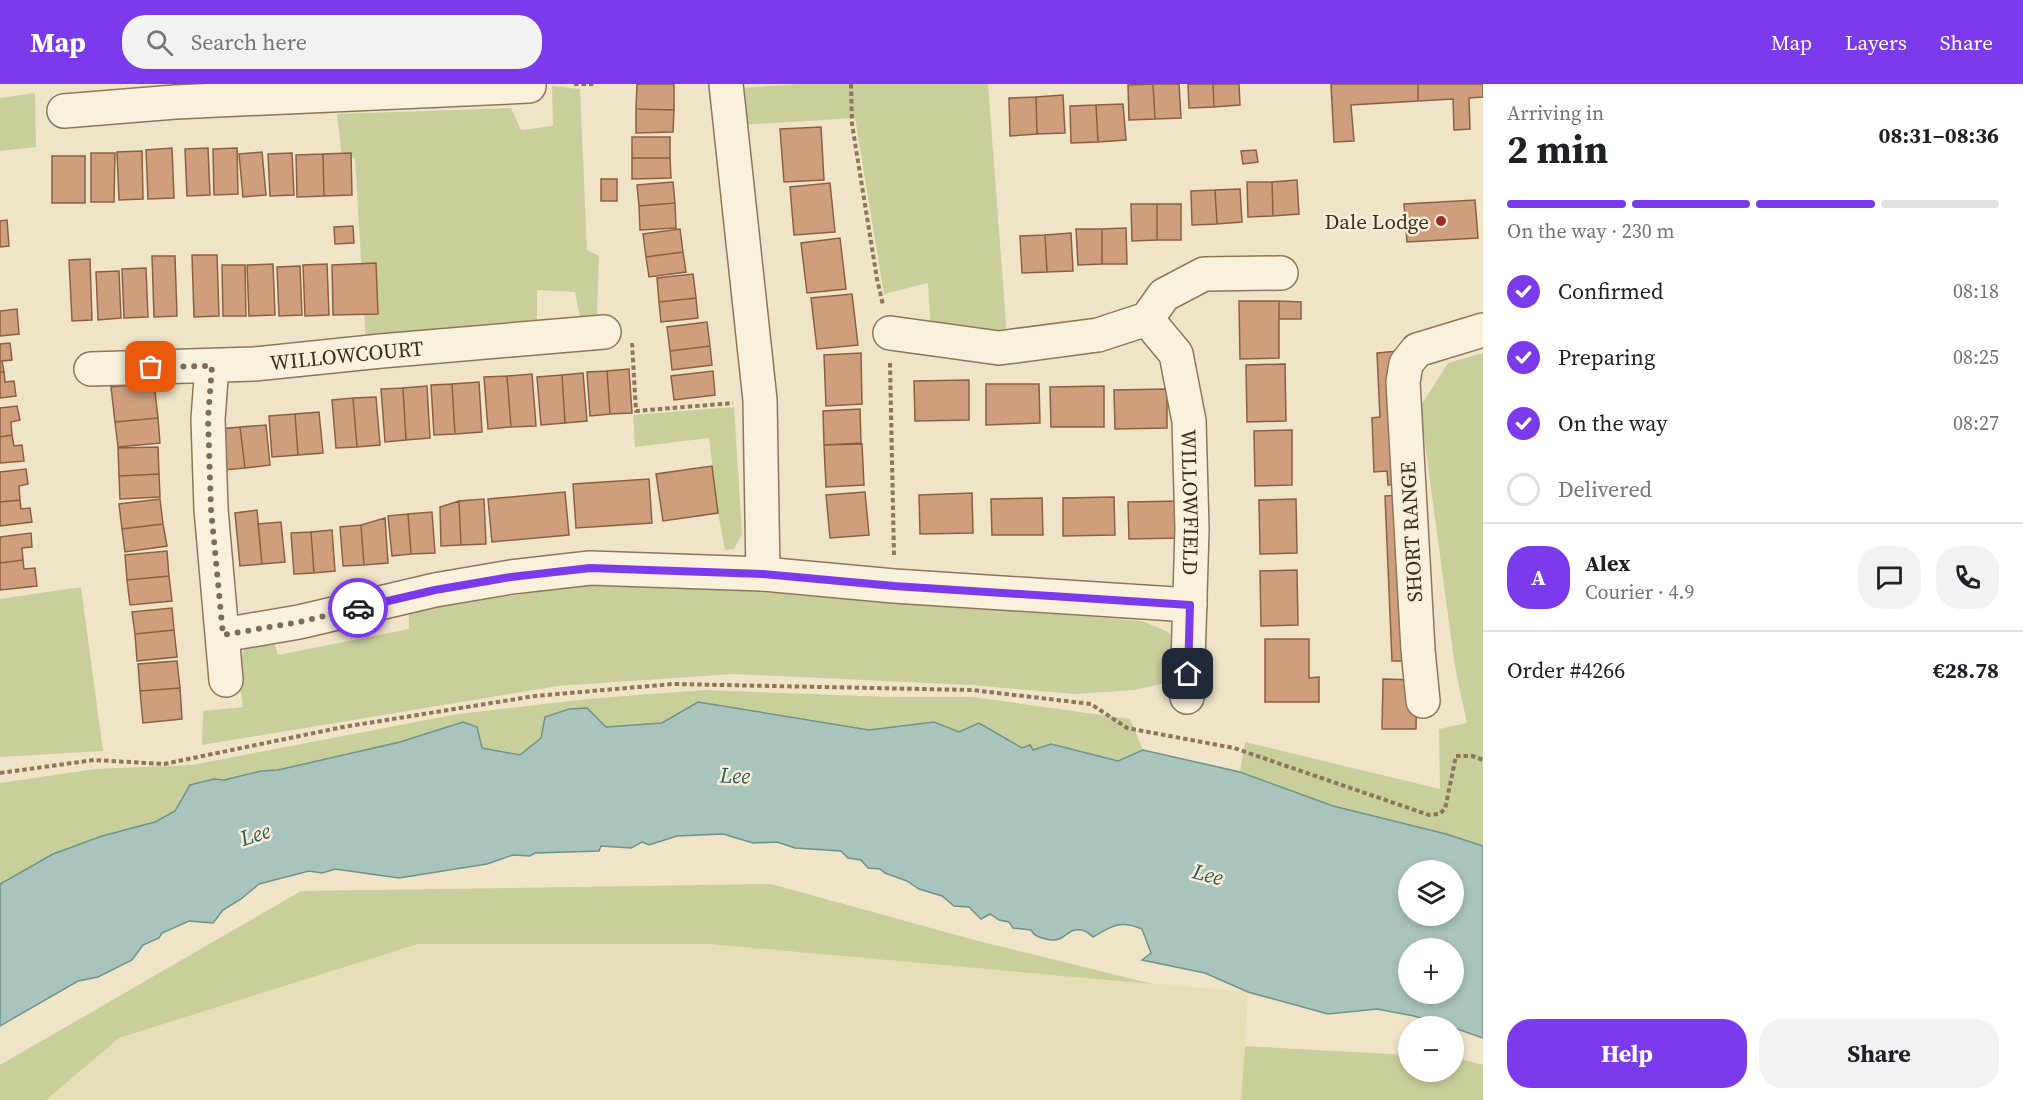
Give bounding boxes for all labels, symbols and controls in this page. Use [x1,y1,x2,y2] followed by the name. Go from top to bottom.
[122,15,542,69] search box
[30,23,86,61] text: Map
[143,26,176,59] icon: search
[191,27,307,57] text: Search here
[1771,28,1812,57] text: Map
[1845,28,1907,57] text: Layers
[1940,28,1993,57] text: Share
[1507,99,1604,127] text: Arriving in
[1879,120,1999,150] text: 08:31–08:36
[1507,123,1608,176] text: 2 min
[1324,207,1429,236] place label: Dale Lodge
[1434,214,1448,228] marker: Dale Lodge
[1507,217,1674,245] text: On the way · 230 m
[1507,275,1540,308] icon: check
[1558,276,1663,306] text: Confirmed
[1953,277,1999,305] text: 08:18
[268,333,425,377] street label: WILLOWCOURT
[125,341,176,392] pin
[1507,341,1540,374] icon: check
[1558,342,1655,372] text: Preparing
[1953,343,1999,371] text: 08:25
[134,350,167,383] icon: bag
[1507,407,1540,440] icon: check
[1558,408,1667,438] text: On the way
[1953,409,1999,437] text: 08:27
[1175,429,1207,576] street label: WILLOWFIELD
[1393,461,1429,603] street label: SHORT RANGE
[1558,474,1652,504] text: Delivered
[1858,546,1921,609] button: chat
[1936,546,1999,609] button: phone
[1585,548,1630,578] text: Alex
[1531,562,1546,592] text: A
[328,578,388,638] courier
[1585,578,1694,606] text: Courier · 4.9
[342,592,375,625] icon: car
[1162,648,1213,699] pin
[1507,655,1625,685] text: Order #4266
[1933,655,1999,685] text: €28.78
[1171,657,1204,690] icon: home
[718,759,751,791] water label: Lee
[235,815,274,853] water label: Lee
[1188,855,1227,892] water label: Lee
[1398,860,1464,1082] map controls
[1398,860,1464,926] button: layers
[1398,938,1464,1004] button: +
[1398,1016,1464,1082] button: −
[1507,1019,1747,1088] button: Help
[1759,1019,1999,1088] button: Share

